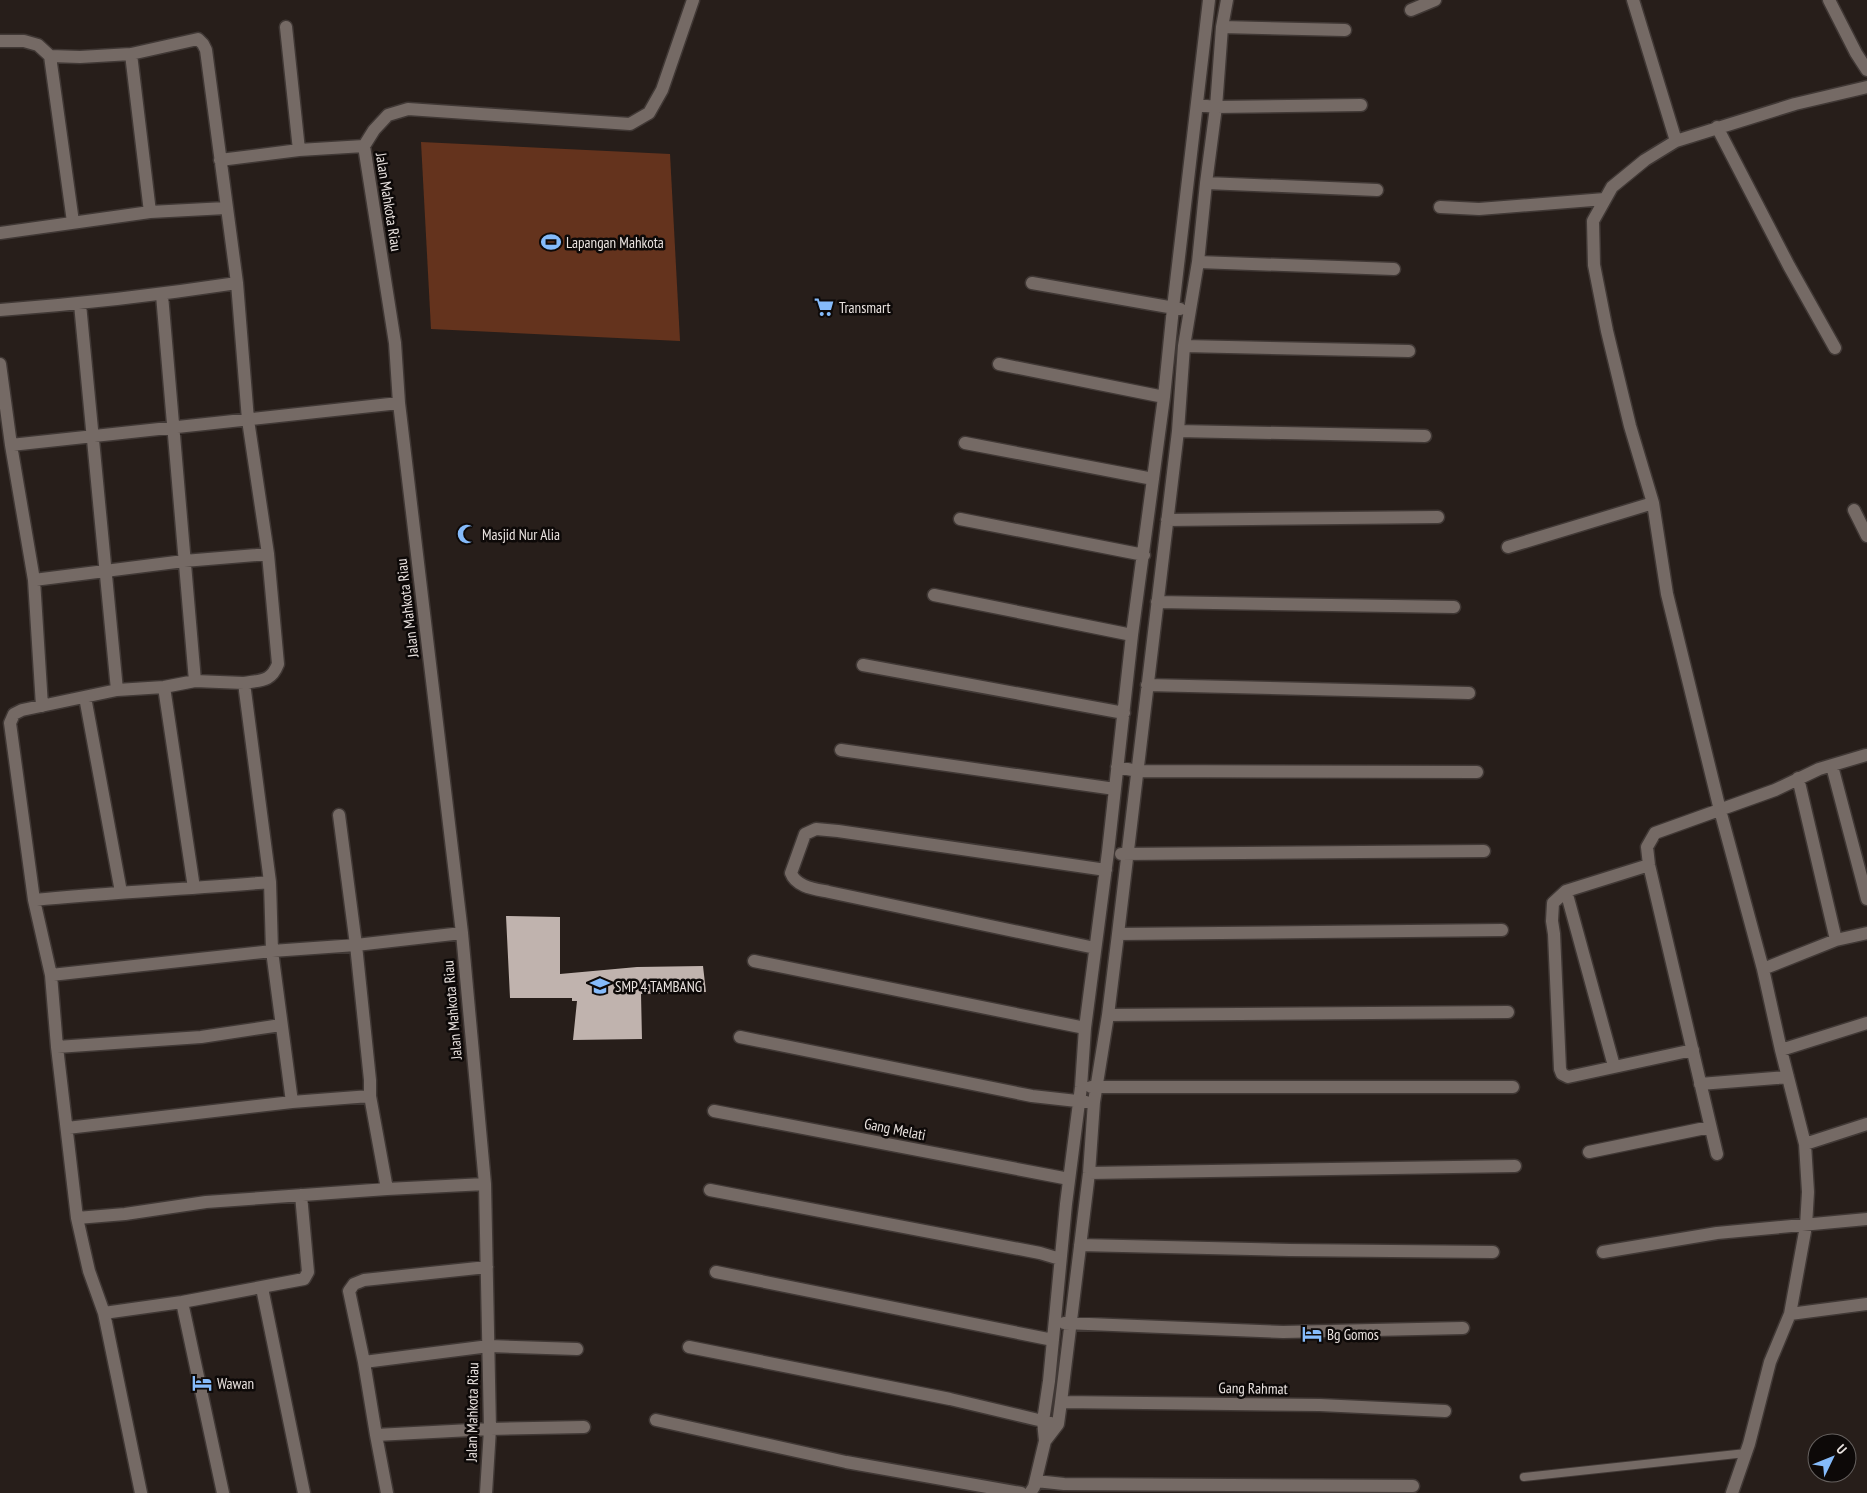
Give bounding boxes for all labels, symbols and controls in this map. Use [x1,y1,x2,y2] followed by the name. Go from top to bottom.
[372,150,406,253] street label: Jalan Mahkota Riau
[540,231,562,253] sports icon: Lapangan Mahkota
[566,233,664,252] place label: Lapangan Mahkota
[813,296,835,318] supermarket icon: Transmart
[839,298,891,317] place label: Transmart
[456,523,478,545] mosque icon: Masjid Nur Alia
[482,525,560,544] place label: Masjid Nur Alia
[392,557,423,660] street label: Jalan Mahkota Riau
[438,960,466,1061] street label: Jalan Mahkota Riau
[589,975,611,997] school or university icon: SMP 4 TAMBANG
[615,977,702,996] place label: SMP 4 TAMBANG
[863,1114,927,1144] street label: Gang Melati
[1301,1323,1323,1345] hotel icon: Bg Gomos
[1327,1325,1379,1344] place label: Bg Gomos
[462,1362,482,1463] street label: Jalan Mahkota Riau
[191,1372,213,1394] hotel icon: Wawan
[217,1374,254,1393] place label: Wawan
[1218,1378,1288,1398] street label: Gang Rahmat
[1807,1433,1857,1483] north arrow
[1832,1440,1851,1458] text: U

